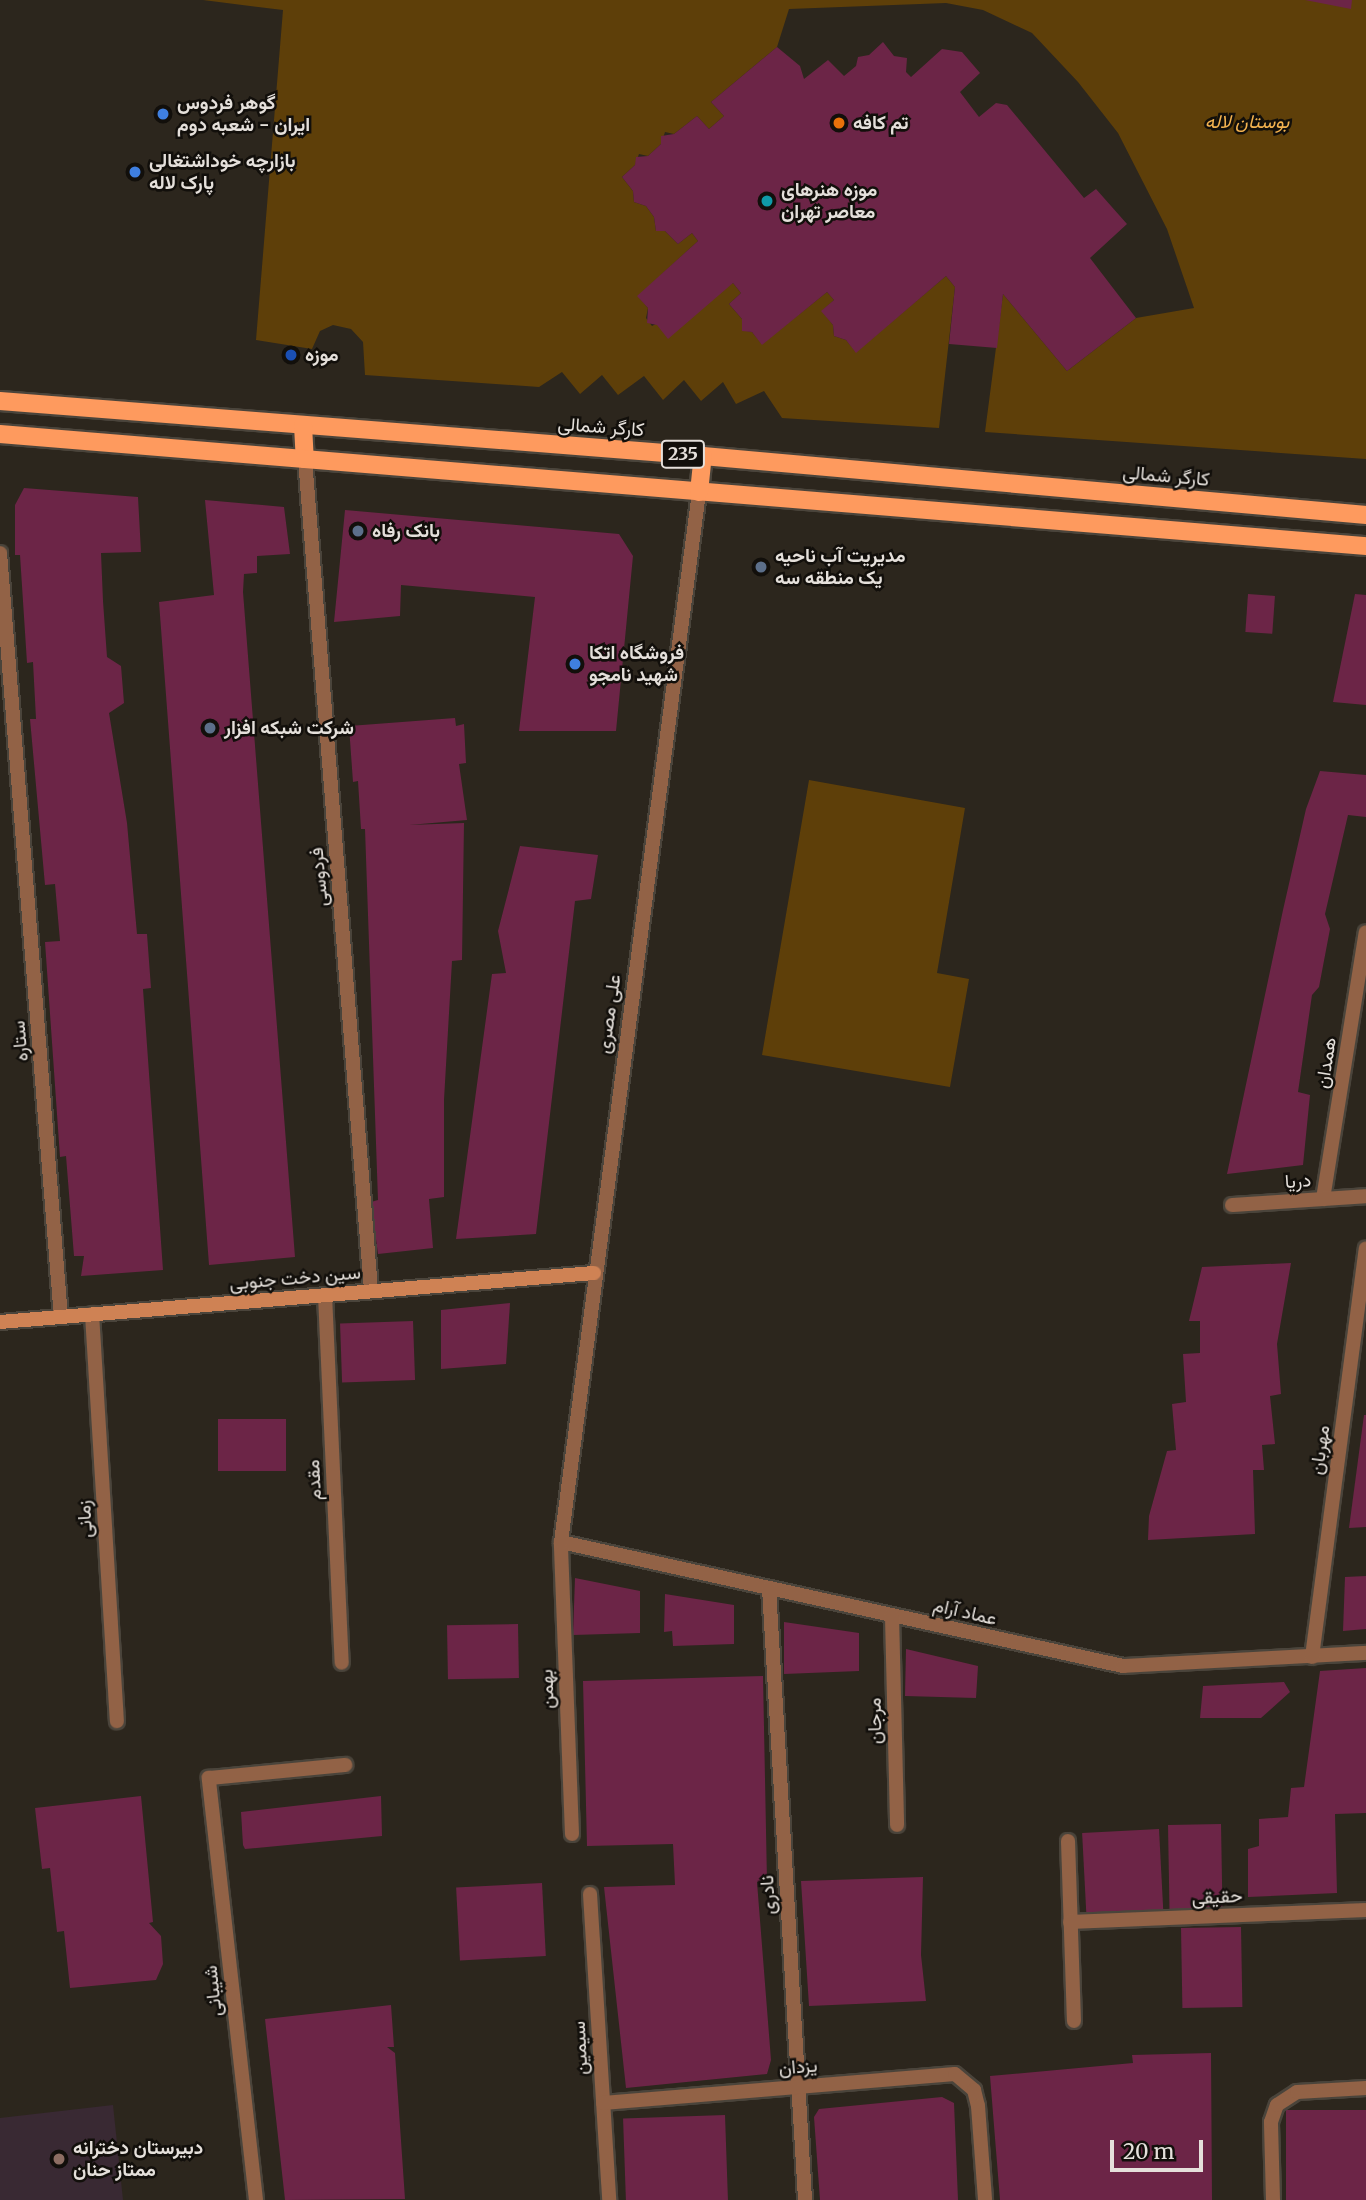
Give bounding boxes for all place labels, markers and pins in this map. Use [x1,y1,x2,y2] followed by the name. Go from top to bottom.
[177,92,310,136] place label: گوهر فردوس ایران - شعبه دوم
[155,106,171,122] marker: گوهر فردوس ایران - شعبه دوم
[853,112,909,134] place label: تم کافه
[831,115,847,131] marker: تم کافه
[149,150,296,194] place label: بازارچه خوداشتغالی پارک لاله
[127,164,143,180] marker: بازارچه خوداشتغالی پارک لاله
[781,179,877,223] place label: موزه هنرهای معاصر تهران
[759,193,775,209] marker: موزه هنرهای معاصر تهران
[305,344,339,366] place label: موزه
[283,347,299,363] marker: موزه
[372,520,440,542] place label: بانک رفاه
[350,523,366,539] marker: بانک رفاه
[775,545,906,589] place label: مدیریت آب ناحیه یک منطقه سه
[753,559,769,575] marker: مدیریت آب ناحیه یک منطقه سه
[589,642,684,686] place label: فروشگاه اتکا شهید نامجو
[567,656,583,672] marker: فروشگاه اتکا شهید نامجو
[224,717,354,739] place label: شرکت شبکه افزار
[202,720,218,736] marker: شرکت شبکه افزار
[73,2137,203,2181] place label: دبیرستان دخترانه ممتاز حنان
[51,2151,67,2167] marker: دبیرستان دخترانه ممتاز حنان

